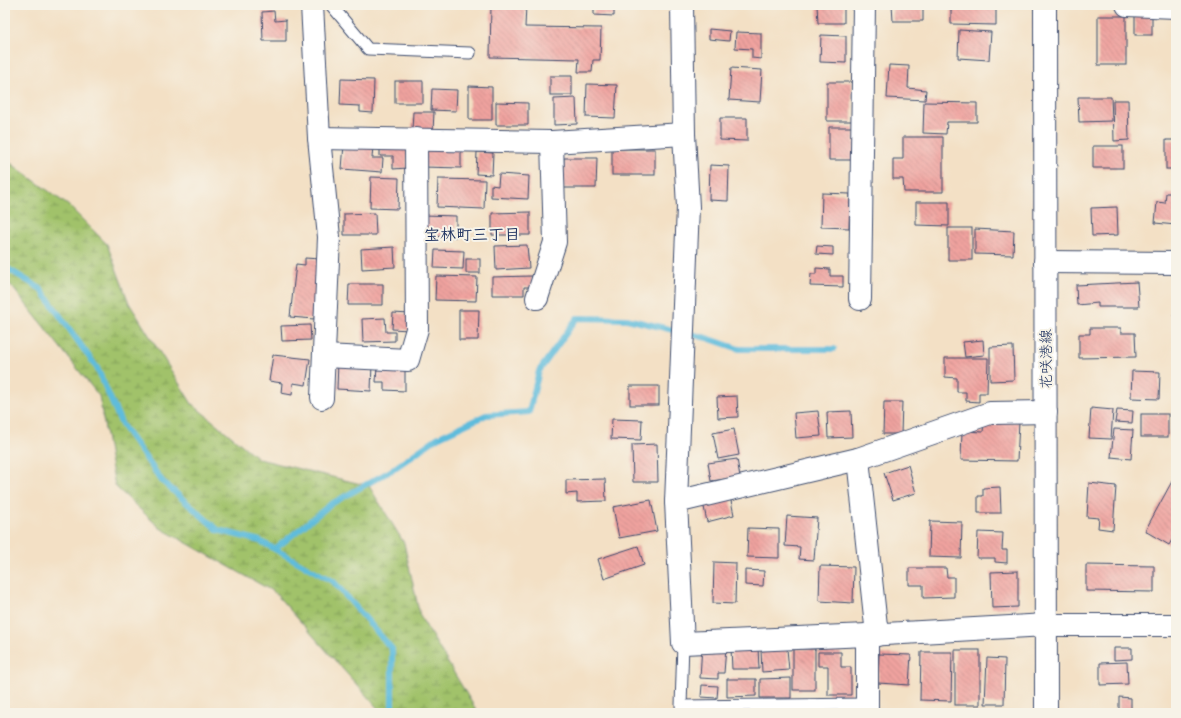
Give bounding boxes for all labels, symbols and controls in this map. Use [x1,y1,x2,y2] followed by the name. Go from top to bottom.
[424,225,520,244] district label: 宝林町三丁目
[1037,329,1055,389] street label: 花咲港線

